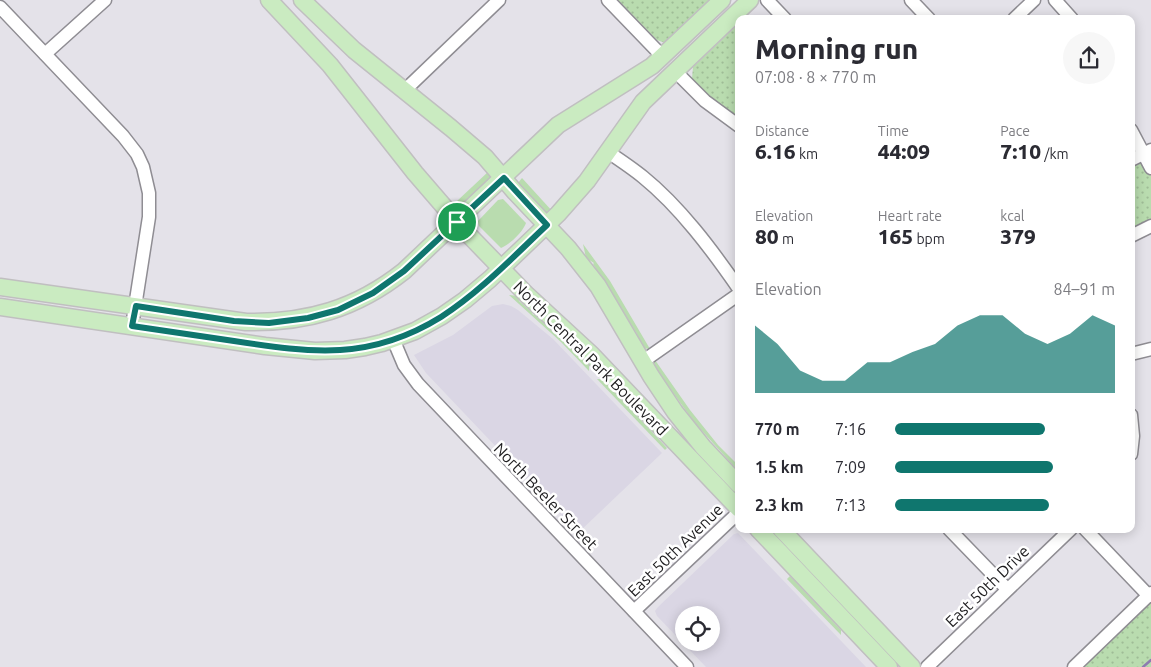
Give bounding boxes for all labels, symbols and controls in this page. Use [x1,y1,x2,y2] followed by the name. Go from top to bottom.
[1063,32,1115,84] button: share
[755,33,918,64] text: Morning run
[755,68,876,86] text: 07:08 · 8 × 770 m
[755,123,809,139] text: Distance
[878,123,909,139] text: Time
[1000,123,1030,139] text: Pace
[755,139,796,163] text: 6.16
[878,139,930,163] text: 44:09
[1000,139,1041,163] text: 7:10
[796,146,818,162] text: km
[1041,146,1069,162] text: /km
[436,201,478,243] pin
[443,208,471,236] icon: arrive
[755,208,813,224] text: Elevation
[878,208,942,224] text: Heart rate
[1000,208,1025,224] text: kcal
[755,224,779,248] text: 80
[878,224,913,248] text: 165
[1000,224,1036,248] text: 379
[779,231,794,247] text: m
[913,231,945,247] text: bpm
[510,277,672,439] street label: North Central Park Boulevard
[755,280,822,298] text: Elevation
[1053,280,1115,298] text: 84–91 m
[755,420,800,438] text: 770 m
[835,420,866,438] text: 7:16
[490,439,602,554] street label: North Beeler Street
[755,458,804,476] text: 1.5 km
[835,458,866,476] text: 7:09
[755,496,804,514] text: 2.3 km
[835,496,866,514] text: 7:13
[624,500,726,600] street label: East 50th Avenue
[942,542,1032,630] street label: East 50th Drive
[675,606,720,651] map controls
[675,606,720,651] button: locate

